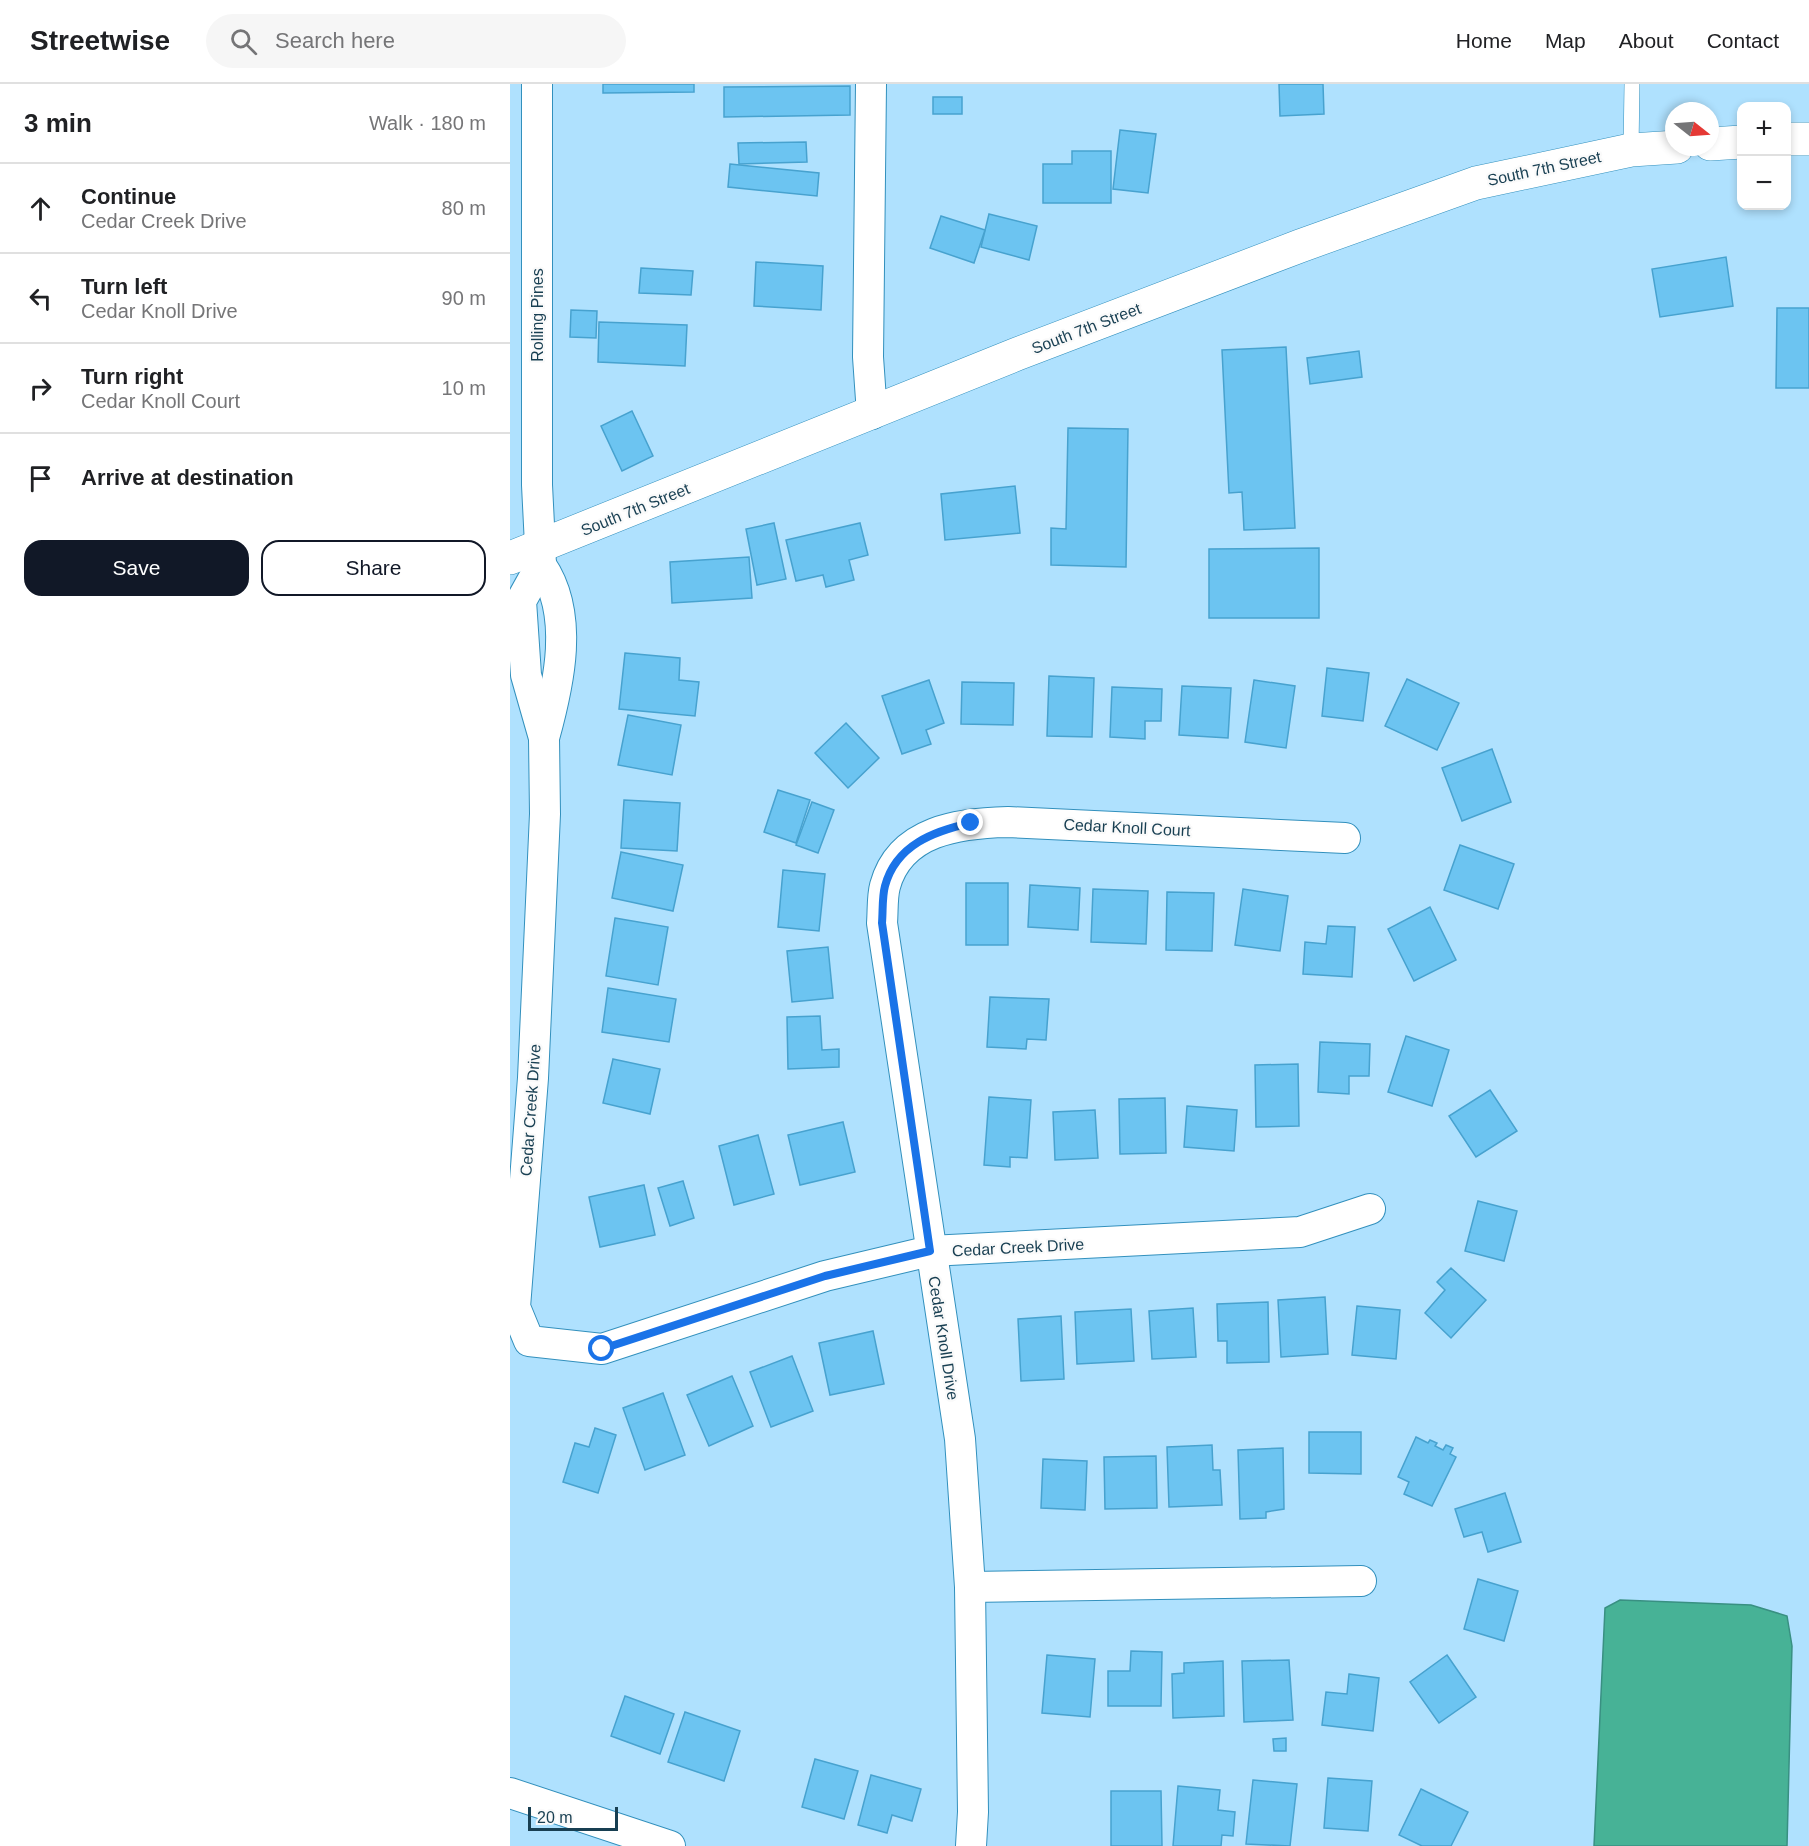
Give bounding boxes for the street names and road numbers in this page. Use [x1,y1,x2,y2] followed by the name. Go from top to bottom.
[1486,148,1603,189] street label: South 7th Street
[529,268,546,362] street label: Rolling Pines
[1029,300,1144,357] street label: South 7th Street
[578,480,692,539] street label: South 7th Street
[1063,816,1191,839] street label: Cedar Knoll Court
[517,1043,544,1177] street label: Cedar Creek Drive
[951,1236,1085,1259] street label: Cedar Creek Drive
[925,1275,962,1401] street label: Cedar Knoll Drive

